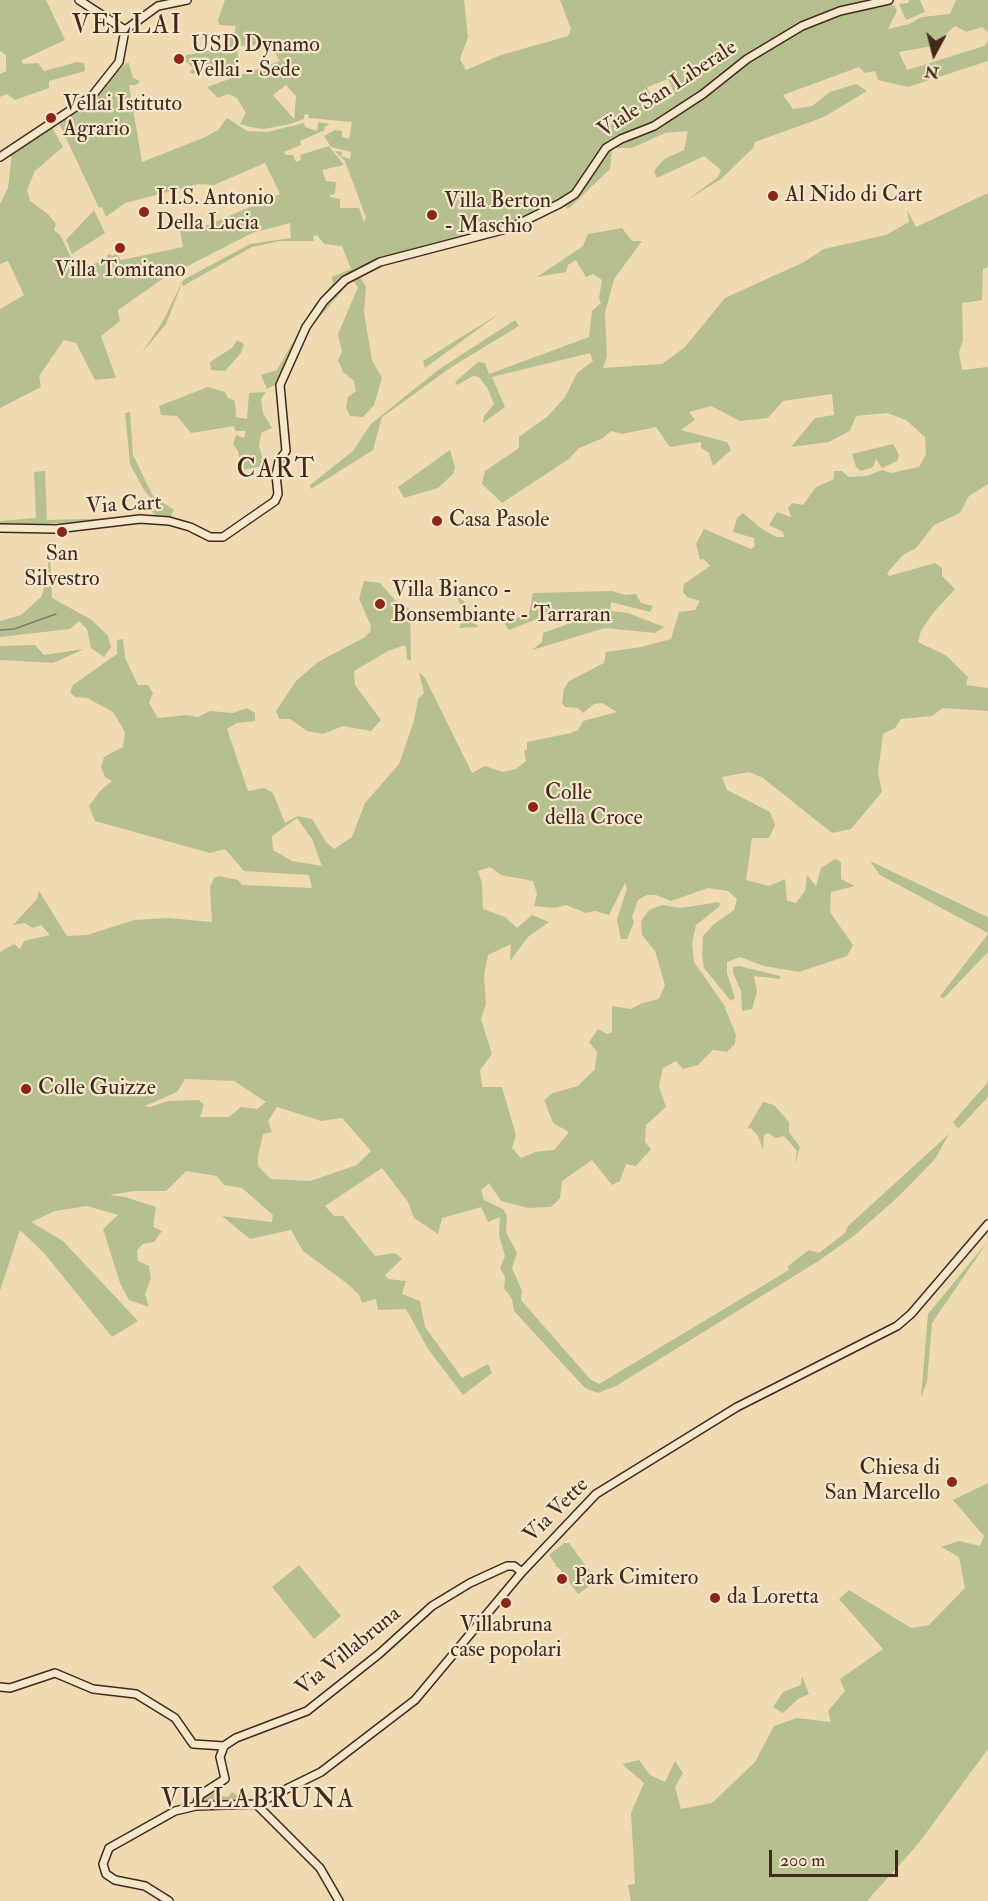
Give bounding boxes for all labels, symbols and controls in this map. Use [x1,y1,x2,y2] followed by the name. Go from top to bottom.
[71,11,183,43] district label: VELLAI
[904,24,964,84] north arrow
[191,33,320,84] place label: USD Dynamo Vellai - Sede
[593,35,743,145] street label: Viale San Liberale
[172,52,186,66] marker: USD Dynamo Vellai - Sede
[923,61,940,83] text: N
[63,92,182,144] place label: Vellai Istituto Agrario
[44,111,58,125] marker: Vellai Istituto Agrario
[785,183,922,209] place label: Al Nido di Cart
[156,186,274,237] place label: I.I.S. Antonio Della Lucia
[444,189,551,240] place label: Villa Berton - Maschio
[766,189,780,203] marker: Al Nido di Cart
[137,205,151,219] marker: I.I.S. Antonio Della Lucia
[425,208,439,222] marker: Villa Berton - Maschio
[113,241,127,255] marker: Villa Tomitano
[54,258,186,284] place label: Villa Tomitano
[237,455,315,487] district label: CART
[86,491,162,521] street label: Via Cart
[449,508,549,534] place label: Casa Pasole
[430,514,444,528] marker: Casa Pasole
[55,525,69,539] marker: San Silvestro
[24,542,100,594] place label: San Silvestro
[392,578,611,630] place label: Villa Bianco - Bonsembiante - Tarraran
[373,597,387,611] marker: Villa Bianco - Bonsembiante - Tarraran
[545,781,643,832] place label: Colle della Croce
[526,800,540,814] marker: Colle della Croce
[38,1076,156,1102] place label: Colle Guizze
[19,1082,33,1096] marker: Colle Guizze
[825,1456,940,1508] place label: Chiesa di San Marcello
[519,1473,595,1549] street label: Via Vette
[945,1475,959,1489] marker: Chiesa di San Marcello
[574,1566,698,1592] place label: Park Cimitero
[555,1572,569,1586] marker: Park Cimitero
[727,1585,819,1611] place label: da Loretta
[708,1591,722,1605] marker: da Loretta
[499,1596,513,1610] marker: Villabruna case popolari
[291,1602,407,1702] street label: Via Villabruna
[450,1613,562,1664] place label: Villabruna case popolari
[161,1785,355,1817] district label: VILLABRUNA
[772,1838,901,1876] scale bar
[780,1849,825,1872] text: 200 m

